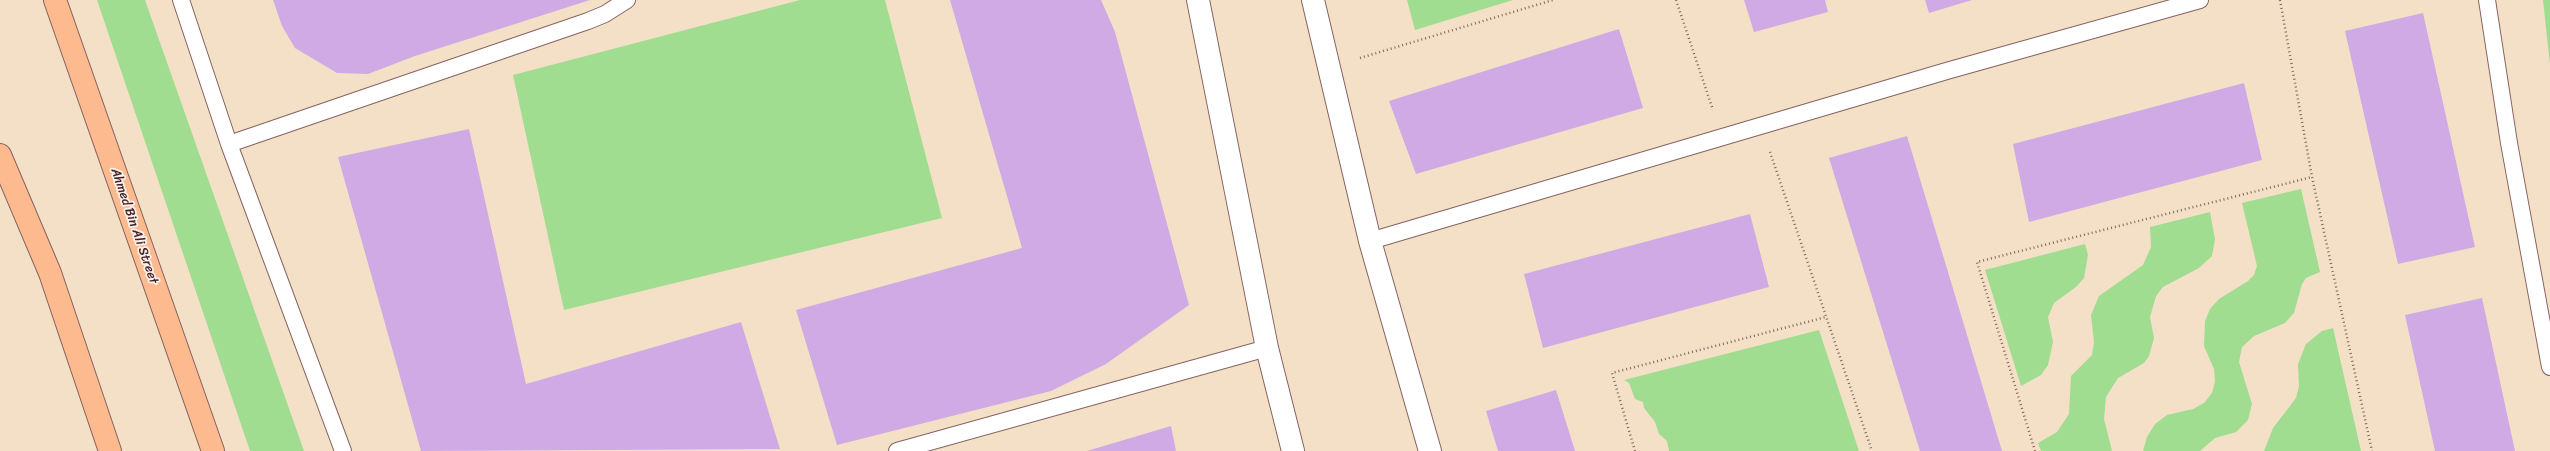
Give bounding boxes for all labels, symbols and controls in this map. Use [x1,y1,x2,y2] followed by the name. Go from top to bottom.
[107,166,161,286] street label: Ahmed Bin Ali Street

